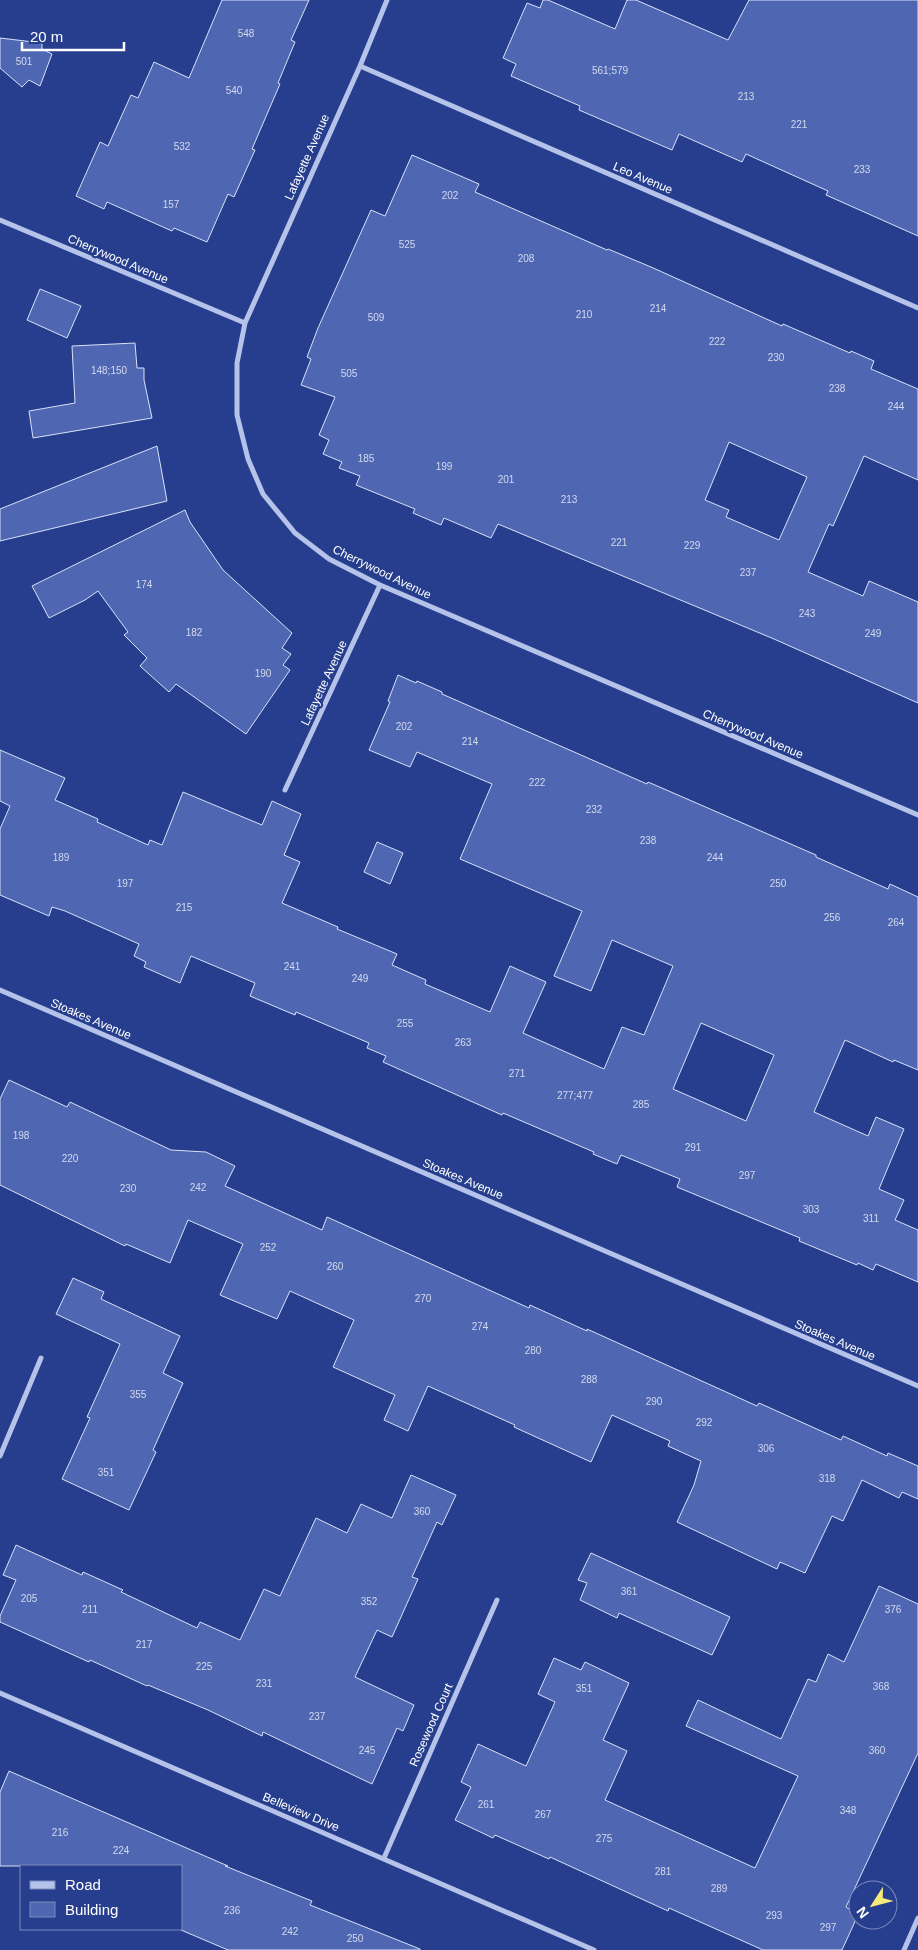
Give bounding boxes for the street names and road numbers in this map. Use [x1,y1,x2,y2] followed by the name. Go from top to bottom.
[282,112,332,202] street label: Lafayette Avenue
[611,159,675,197] street label: Leo Avenue
[66,231,171,287] street label: Cherrywood Avenue
[330,542,434,602] street label: Cherrywood Avenue
[298,638,350,728] street label: Lafayette Avenue
[701,706,806,762] street label: Cherrywood Avenue
[48,996,134,1042] street label: Stoakes Avenue
[420,1156,506,1202] street label: Stoakes Avenue
[792,1317,878,1363] street label: Stoakes Avenue
[406,1681,456,1769] street label: Rosewood Court
[261,1790,342,1835] street label: Belleview Drive

